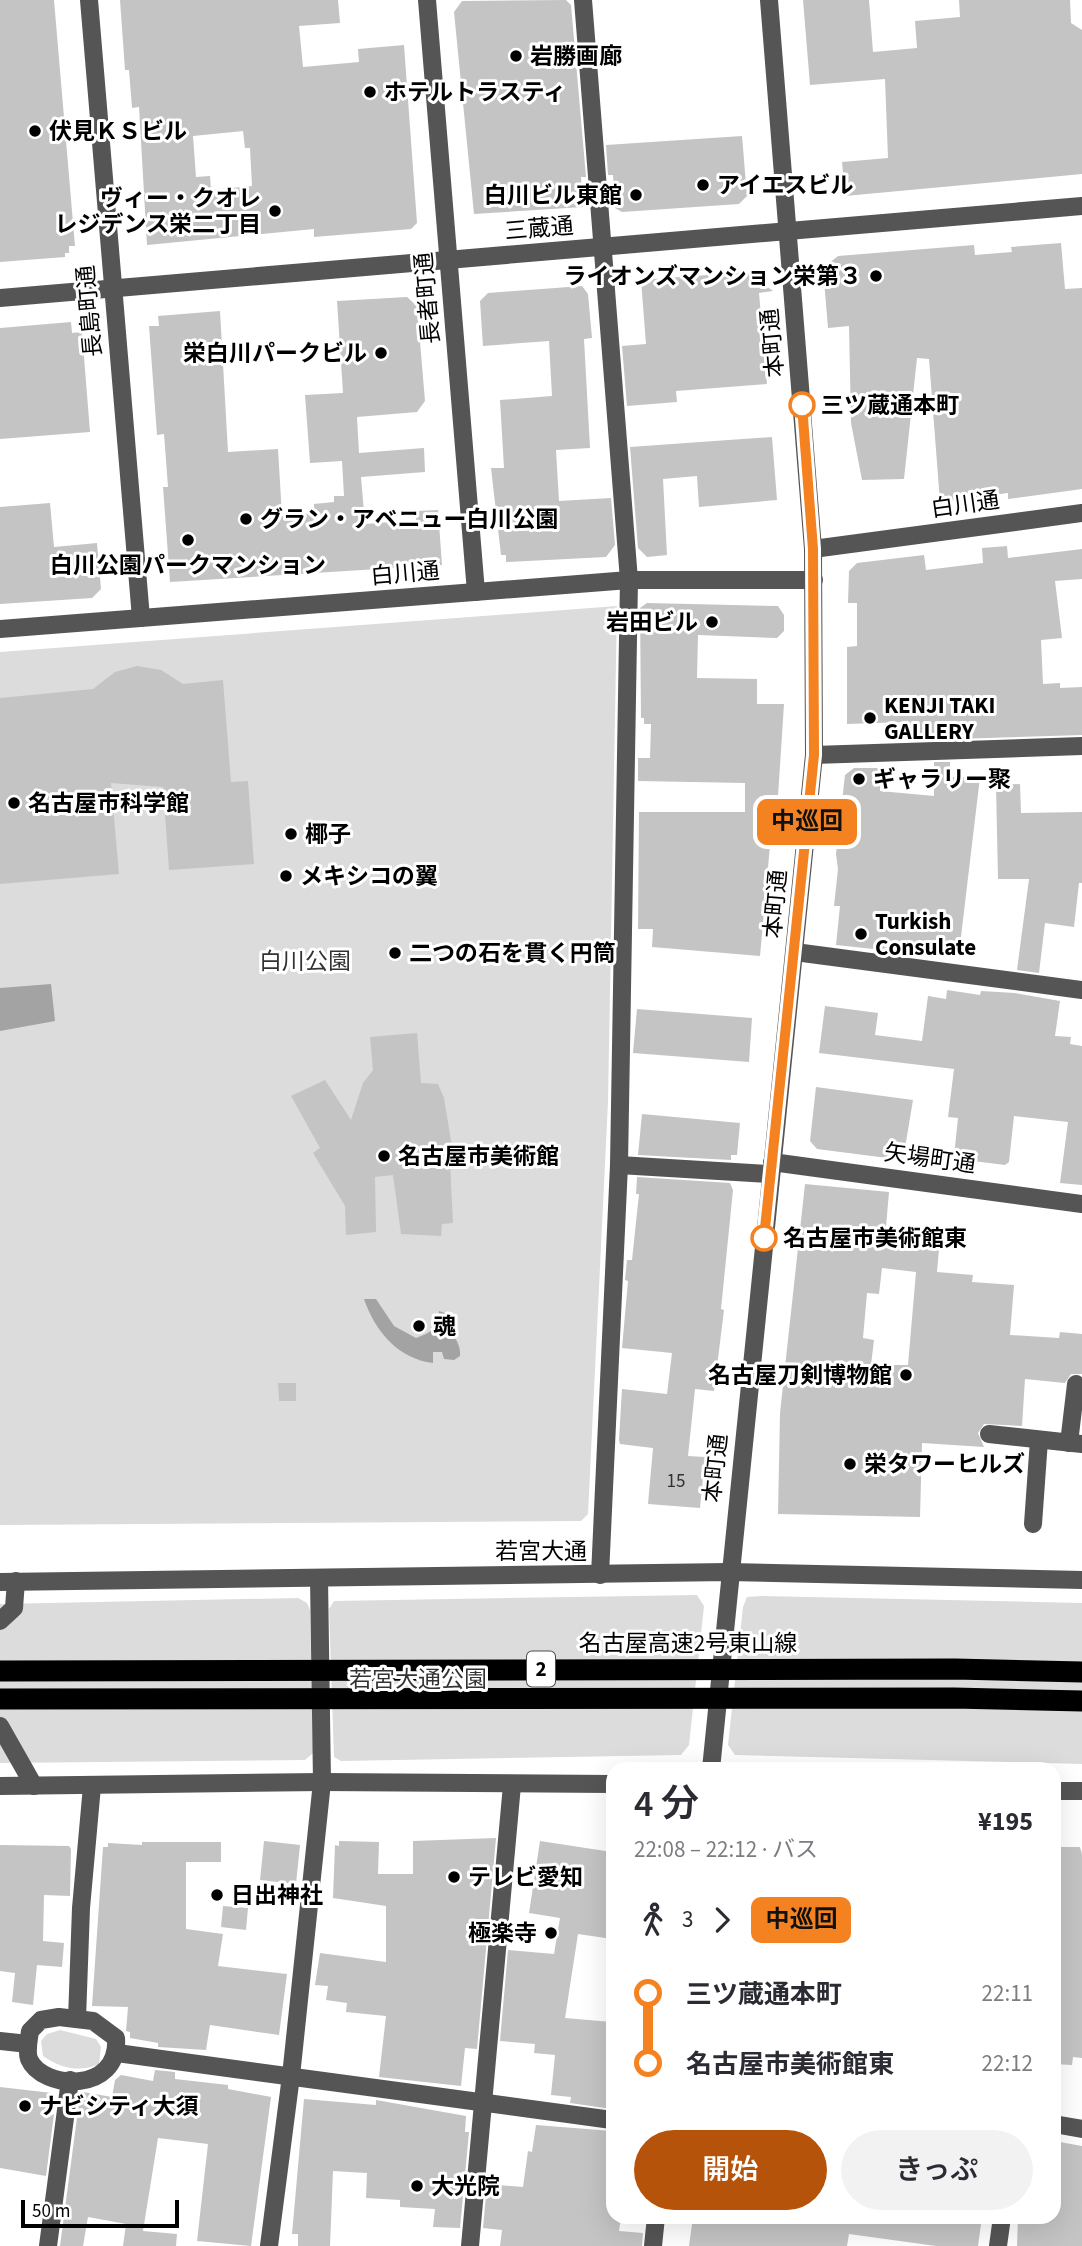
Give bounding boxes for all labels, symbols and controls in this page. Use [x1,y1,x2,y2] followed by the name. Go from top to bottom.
[530,40,622,73] place label: 岩勝画廊
[508,48,524,64] marker: 岩勝画廊
[384,76,566,109] place label: ホテルトラスティ
[362,84,378,100] marker: ホテルトラスティ
[49,115,187,148] place label: 伏見ＫＳビル
[27,123,43,139] marker: 伏見ＫＳビル
[717,169,854,202] place label: アイエスビル
[695,177,711,193] marker: アイエスビル
[484,179,622,212] place label: 白川ビル東館
[54,182,261,241] place label: ヴィー・クオレ レジデンス栄二丁目
[628,187,644,203] marker: 白川ビル東館
[267,203,283,219] marker: ヴィー・クオレ レジデンス栄二丁目
[503,209,575,248] street label: 三蔵通
[407,251,448,345] street label: 長者町通
[563,260,862,293] place label: ライオンズマンション栄第３
[69,264,110,358] street label: 長島町通
[868,268,884,284] marker: ライオンズマンション栄第３
[753,307,792,379] street label: 本町通
[183,337,367,370] place label: 栄白川パークビル
[373,345,389,361] marker: 栄白川パークビル
[821,389,959,422] place label: 三ツ蔵通本町
[789,392,815,418] marker: 三ツ蔵通本町
[929,483,1002,526] street label: 白川通
[260,503,559,536] place label: グラン・アベニュー白川公園
[238,511,254,527] marker: グラン・アベニュー白川公園
[180,532,196,548] marker: 白川公園パークマンション
[50,549,326,582] place label: 白川公園パークマンション
[369,554,441,593] street label: 白川通
[606,606,698,639] place label: 岩田ビル
[704,614,720,630] marker: 岩田ビル
[884,689,995,748] place label: KENJI TAKI GALLERY
[862,710,878,726] marker: KENJI TAKI GALLERY
[873,763,1011,796] place label: ギャラリー聚
[851,771,867,787] marker: ギャラリー聚
[28,787,189,820] place label: 名古屋市科学館
[6,795,22,811] marker: 名古屋市科学館
[767,799,847,845] line badge: 中巡回
[771,804,843,839] text: 中巡回
[305,818,351,851] place label: 椰子
[283,826,299,842] marker: 椰子
[300,860,438,893] place label: メキシコの翼
[278,868,294,884] marker: メキシコの翼
[756,868,795,940] street label: 本町通
[875,905,976,964] place label: Turkish Consulate
[853,926,869,942] marker: Turkish Consulate
[409,937,616,970] place label: 二つの石を貫く円筒
[259,945,351,978] park label: 白川公園
[387,945,403,961] marker: 二つの石を貫く円筒
[882,1136,978,1181] street label: 矢場町通
[398,1140,559,1173] place label: 名古屋市美術館
[376,1148,392,1164] marker: 名古屋市美術館
[783,1222,967,1255] place label: 名古屋市美術館東
[751,1225,777,1251] marker: 名古屋市美術館東
[433,1310,456,1343] place label: 魂
[411,1318,427,1334] marker: 魂
[708,1359,892,1392] place label: 名古屋刀剣博物館
[898,1367,914,1383] marker: 名古屋刀剣博物館
[695,1432,736,1504] street label: 本町通
[864,1448,1025,1481] place label: 栄タワーヒルズ
[842,1456,858,1472] marker: 栄タワーヒルズ
[667,1468,685,1495] house number: 15
[495,1535,587,1568] street label: 若宮大通
[579,1627,797,1660] street label: 名古屋高速2号東山線
[527,1652,555,1686] road number: 2
[349,1663,487,1696] park label: 若宮大通公園
[634,1777,699,1831] text: 4 分
[978,1803,1033,1840] text: ¥195
[634,1833,818,1866] text: 22:08 – 22:12 · バス
[468,1861,583,1894] place label: テレビ愛知
[446,1869,462,1885] marker: テレビ愛知
[231,1879,323,1912] place label: 日出神社
[209,1887,225,1903] marker: 日出神社
[634,1901,672,1939] icon: walk
[703,1901,741,1939] icon: forward
[765,1902,837,1937] text: 中巡回
[682,1903,693,1936] text: 3
[468,1917,537,1950] place label: 極楽寺
[543,1925,559,1941] marker: 極楽寺
[686,1976,842,2013] text: 三ツ蔵通本町
[982,1977,1033,2010] text: 22:11
[686,2046,894,2083] text: 名古屋市美術館東
[982,2047,1033,2080] text: 22:12
[39,2090,199,2123] place label: ナビシティ大須
[17,2098,33,2114] marker: ナビシティ大須
[634,2130,827,2210] button: 開始
[841,2130,1033,2210] button: きっぷ
[431,2170,500,2203] place label: 大光院
[409,2178,425,2194] marker: 大光院
[21,2197,178,2229] scale bar
[32,2198,70,2225] text: 50 m

